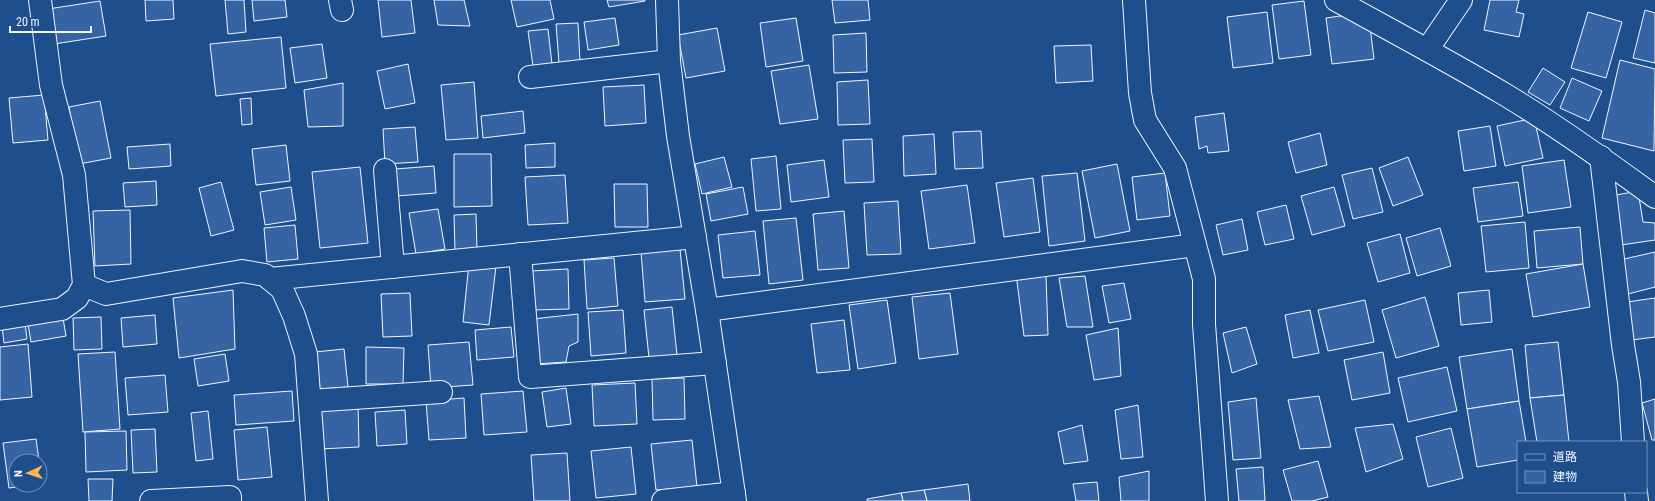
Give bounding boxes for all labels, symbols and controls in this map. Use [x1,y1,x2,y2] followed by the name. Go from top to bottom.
[10,8,91,34] scale bar
[16,15,40,29] text: 20 m
[1517,441,1647,493] legend
[1553,450,1577,464] text: 道路
[8,453,48,493] north arrow
[12,470,25,477] text: N
[1553,470,1577,484] text: 建物

